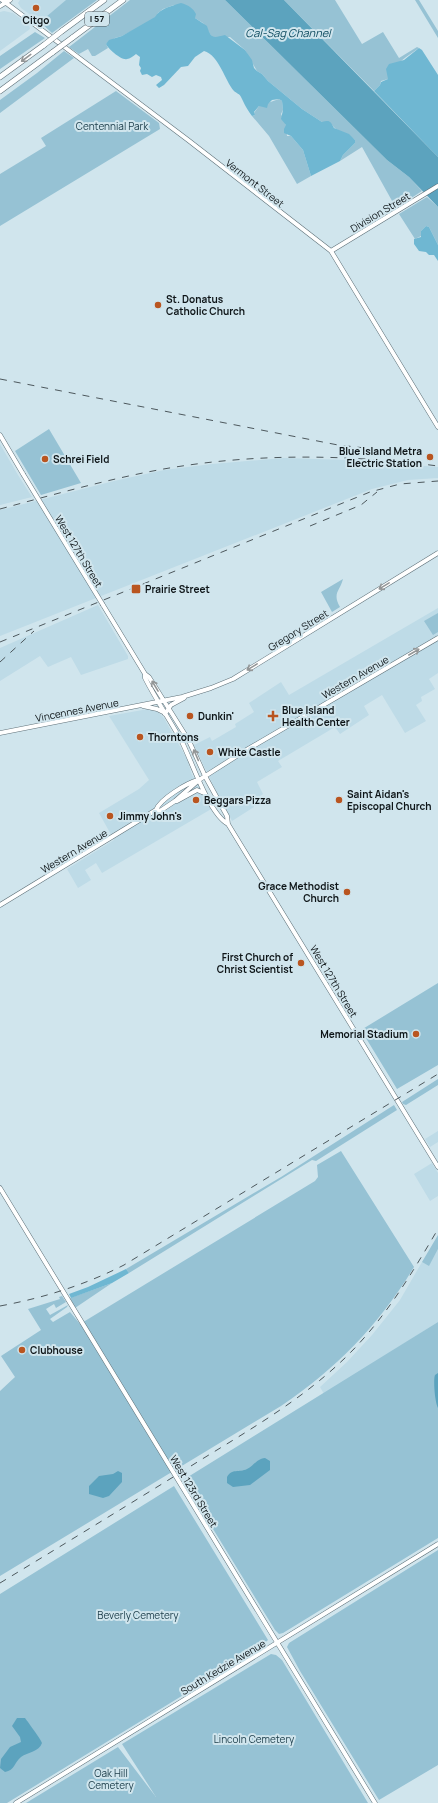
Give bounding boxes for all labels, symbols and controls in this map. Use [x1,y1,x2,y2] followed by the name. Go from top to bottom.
[31,3,41,13] marker: Citgo
[85,12,109,26] road number: I 57
[23,13,49,27] place label: Citgo
[245,25,332,40] water label: Cal-Sag Channel
[21,54,32,62] one-way arrow
[76,119,149,133] park label: Centennial Park
[223,156,287,210] street label: Vermont Street
[348,189,412,235] street label: Division Street
[166,292,245,318] place label: St. Donatus Catholic Church
[153,300,163,310] marker: St. Donatus Catholic Church
[339,444,422,470] place label: Blue Island Metra Electric Station
[53,452,109,466] place label: Schrei Field
[425,452,435,462] marker: Blue Island Metra Electric Station
[40,454,50,464] marker: Schrei Field
[52,512,106,590] street label: West 127th Street
[145,582,210,596] place label: Prairie Street
[130,583,142,595] marker: Prairie Street
[378,583,390,591] one-way arrow
[265,606,331,654] street label: Gregory Street
[408,647,420,655] one-way arrow
[319,652,391,702] street label: Western Avenue
[246,664,258,672] one-way arrow
[151,680,159,692] one-way arrow
[34,695,120,725] street label: Vincennes Avenue
[282,703,350,729] place label: Blue Island Health Center
[198,709,234,723] place label: Dunkin'
[267,710,279,722] marker: Blue Island Health Center
[185,711,195,721] marker: Dunkin'
[148,730,199,744] place label: Thorntons
[135,732,145,742] marker: Thorntons
[218,745,281,759] place label: White Castle
[205,747,215,757] marker: White Castle
[192,750,199,762] one-way arrow
[347,787,432,813] place label: Saint Aidan's Episcopal Church
[204,793,271,807] place label: Beggars Pizza
[191,795,201,805] marker: Beggars Pizza
[334,795,344,805] marker: Saint Aidan's Episcopal Church
[118,809,182,823] place label: Jimmy John's
[105,811,115,821] marker: Jimmy John's
[38,826,110,876] street label: Western Avenue
[258,879,339,905] place label: Grace Methodist Church
[342,887,352,897] marker: Grace Methodist Church
[307,942,361,1020] street label: West 127th Street
[217,950,293,976] place label: First Church of Christ Scientist
[296,958,306,968] marker: First Church of Christ Scientist
[320,1027,408,1041] place label: Memorial Stadium
[411,1029,421,1039] marker: Memorial Stadium
[30,1343,83,1357] place label: Clubhouse
[17,1345,27,1355] marker: Clubhouse
[167,1452,221,1530] street label: West 123rd Street
[97,1608,179,1622] park label: Beverly Cemetery
[178,1636,268,1698] street label: South Kedzie Avenue
[214,1732,295,1746] park label: Lincoln Cemetery
[88,1766,135,1792] park label: Oak Hill Cemetery

